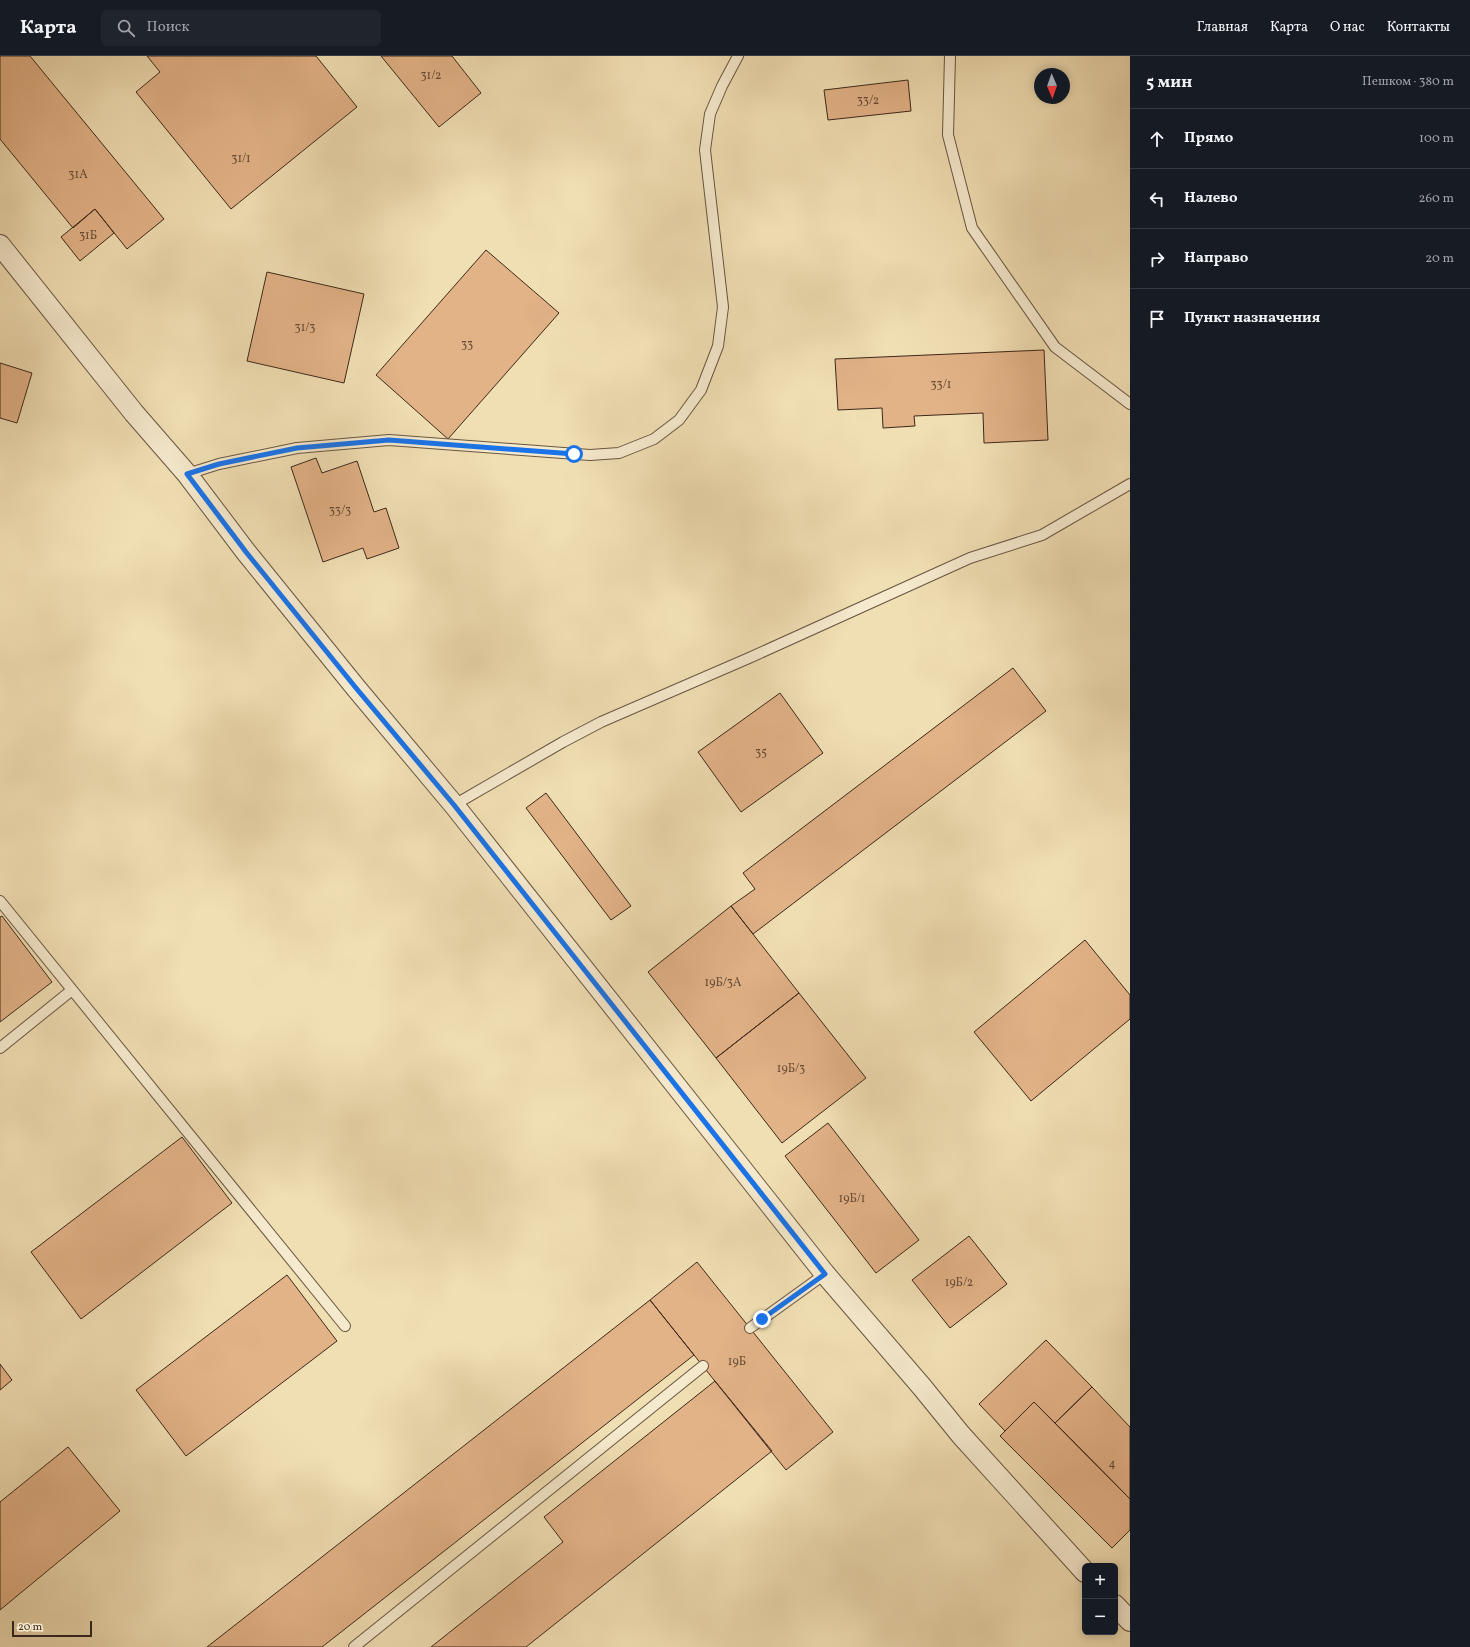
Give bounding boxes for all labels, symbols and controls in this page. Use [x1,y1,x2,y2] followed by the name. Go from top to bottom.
[101,10,381,46] search box
[20,15,77,41] text: Карта
[115,17,137,39] icon: search
[147,17,190,38] text: Поиск
[1197,18,1248,37] text: Главная
[1270,18,1308,37] text: Карта
[1330,18,1365,37] text: О нас
[1387,18,1450,37] text: Контакты
[420,68,442,84] house number: 31/2
[1034,68,1070,104] north arrow
[1146,71,1192,94] text: 5 мин
[1362,73,1454,91] text: Пешком · 380 m
[857,93,879,109] house number: 33/2
[1146,128,1168,150] icon: ahead
[1184,128,1233,149] text: Прямо
[1419,130,1454,148] text: 100 m
[231,151,251,167] house number: 31/1
[68,167,88,183] house number: 31А
[1146,188,1168,210] icon: left
[1184,188,1238,209] text: Налево
[1419,190,1454,208] text: 260 m
[79,228,97,244] house number: 31Б
[1146,248,1168,270] icon: right
[1184,248,1248,269] text: Направо
[1425,250,1454,268] text: 20 m
[1146,308,1168,330] icon: arrive
[1184,308,1320,329] text: Пункт назначения
[295,320,316,336] house number: 31/3
[461,337,473,353] house number: 33
[931,377,951,393] house number: 33/1
[565,445,583,463] route start
[329,503,351,519] house number: 33/3
[755,745,767,761] house number: 35
[705,975,742,991] house number: 19Б/3А
[777,1061,805,1077] house number: 19Б/3
[839,1191,865,1207] house number: 19Б/1
[945,1275,973,1291] house number: 19Б/2
[753,1310,771,1328] route end
[728,1354,746,1370] house number: 19Б
[1108,1456,1116,1472] house number: 4
[1082,1563,1118,1635] map controls
[1082,1563,1118,1599] button: +
[1082,1599,1118,1635] button: −
[12,1619,92,1638] scale bar
[18,1620,42,1635] text: 20 m

